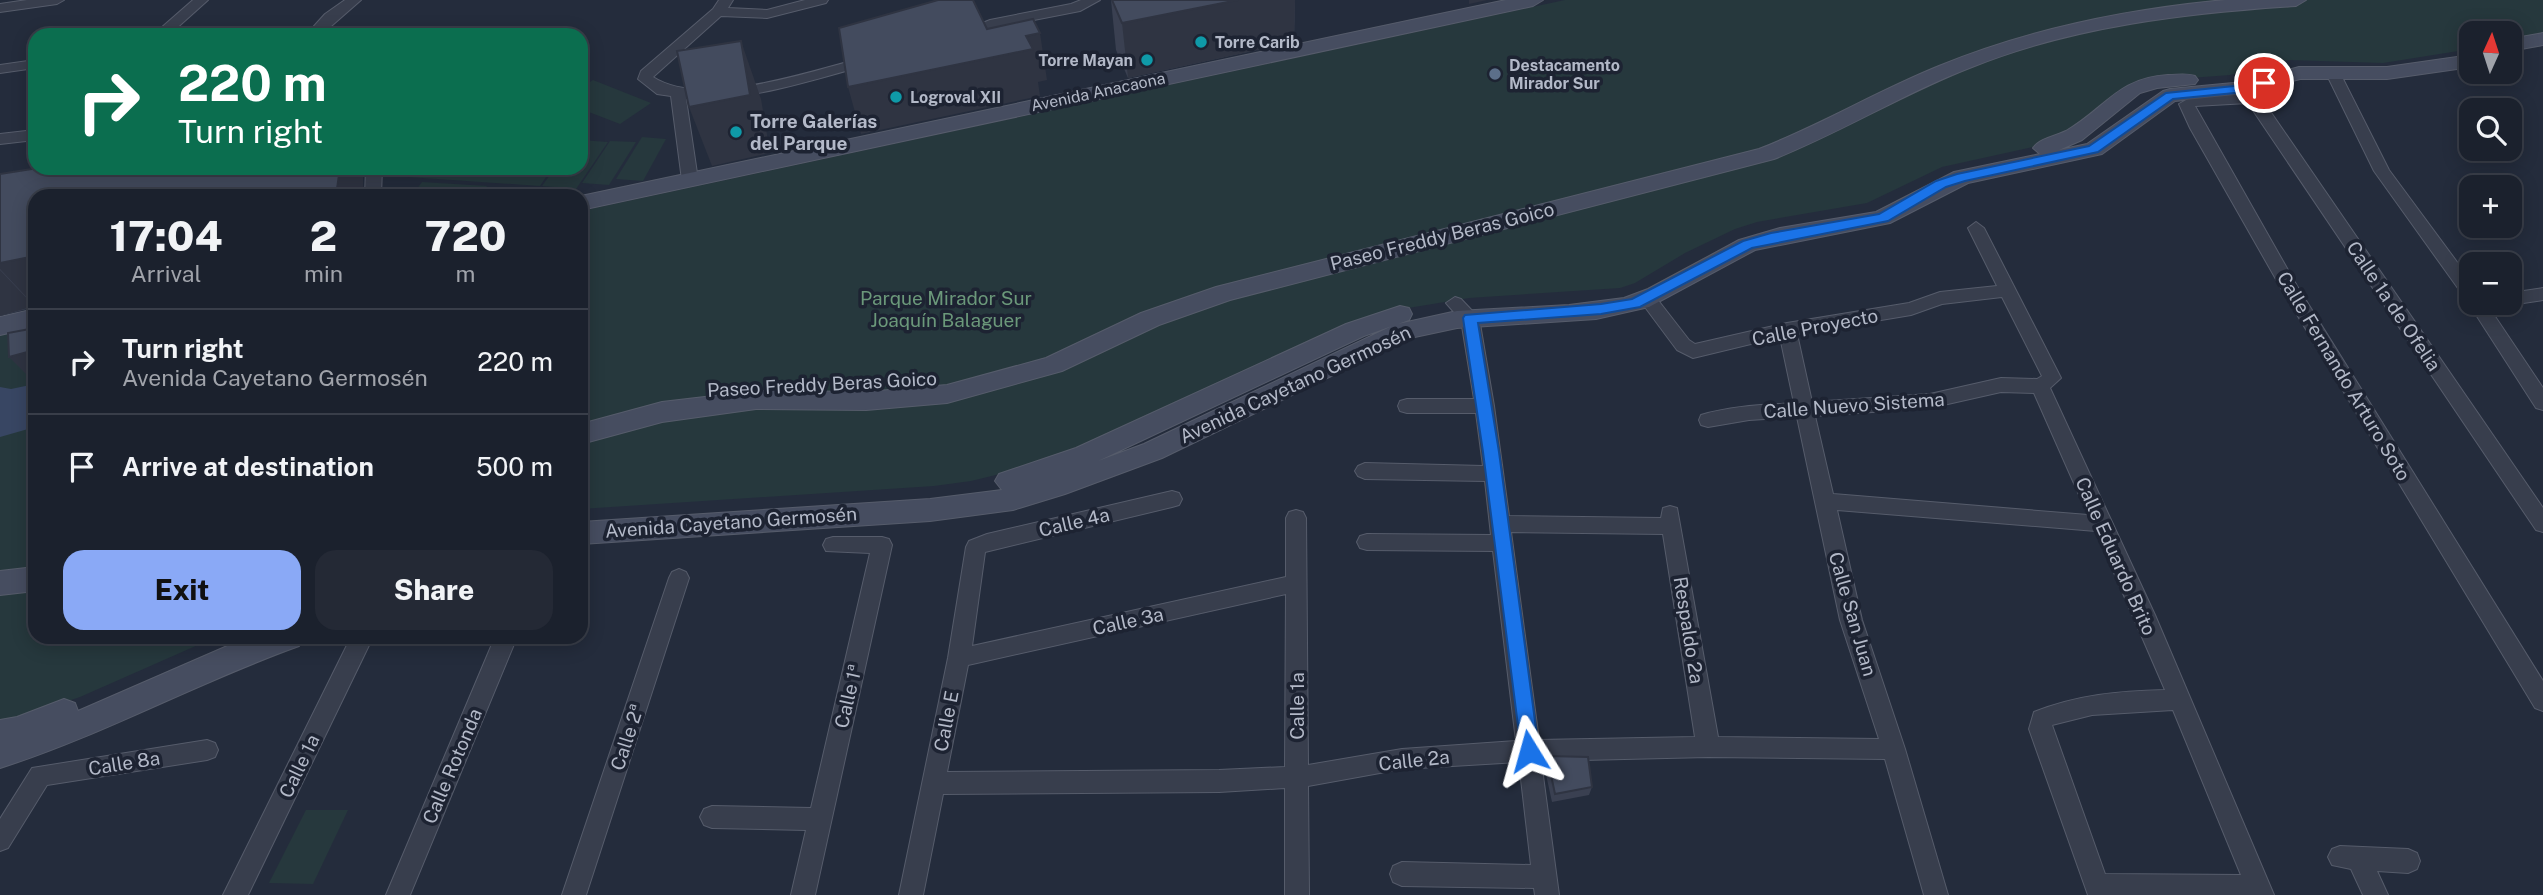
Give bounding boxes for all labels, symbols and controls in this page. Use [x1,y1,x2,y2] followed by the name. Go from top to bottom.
[2459,21,2522,84] north arrow
[2459,21,2522,315] map controls
[1215,33,1300,52] place label: Torre Carib
[1193,34,1209,50] marker: Torre Carib
[1039,51,1133,70] place label: Torre Mayan
[1139,52,1155,68] marker: Torre Mayan
[2234,53,2294,113] pin
[178,54,327,112] text: 220 m
[63,56,154,147] icon: right
[1509,56,1620,93] place label: Destacamento Mirador Sur
[2245,64,2283,102] icon: arrive
[1487,66,1503,82] marker: Destacamento Mirador Sur
[1029,68,1167,116] street label: Avenida Anacaona
[910,88,1001,107] place label: Logroval XII
[888,89,904,105] marker: Logroval XII
[2459,98,2522,161] button: search
[750,110,877,154] place label: Torre Galerías del Parque
[178,113,323,150] text: Turn right
[728,124,744,140] marker: Torre Galerías del Parque
[2459,175,2522,238] button: +
[1328,197,1556,275] street label: Paseo Freddy Beras Goico
[110,211,223,260] text: 17:04
[310,211,337,260] text: 2
[425,211,506,260] text: 720
[2342,237,2446,375] street label: Calle 1a de Ofelia
[2459,252,2522,315] button: −
[130,260,202,287] text: Arrival
[304,260,343,287] text: min
[456,260,475,287] text: m
[2273,267,2415,485] street label: Calle Fernando Arturo Soto
[860,287,1032,331] park label: Parque Mirador Sur Joaquín Balaguer
[1750,304,1880,350] street label: Calle Proyecto
[1176,321,1414,447] street label: Avenida Cayetano Germosén
[122,333,244,364] text: Turn right
[63,343,101,381] icon: right
[477,346,553,377] text: 220 m
[122,364,428,391] text: Avenida Cayetano Germosén
[706,367,938,401] street label: Paseo Freddy Beras Goico
[1763,388,1945,422] street label: Calle Nuevo Sistema
[63,448,101,486] icon: arrive
[122,451,374,482] text: Arrive at destination
[476,451,553,482] text: 500 m
[2071,474,2161,638] street label: Calle Eduardo Brito
[604,502,858,542] street label: Avenida Cayetano Germosén
[1036,503,1112,541] street label: Calle 4a
[1825,549,1881,679] street label: Calle San Juan
[63,550,301,630] button: Exit
[315,550,553,630] button: Share
[1670,575,1708,685] street label: Respaldo 2a
[1091,603,1165,639] street label: Calle 3a
[830,662,866,730] street label: Calle 1ª
[1286,672,1308,740] street label: Calle 1a
[929,689,963,753] street label: Calle E
[606,701,648,773] street label: Calle 2ª
[418,705,486,827] street label: Calle Rotonda
[1492,714,1566,788] position arrow
[274,731,324,801] street label: Calle 1a
[1377,745,1451,775] street label: Calle 2a
[87,746,161,780] street label: Calle 8a

